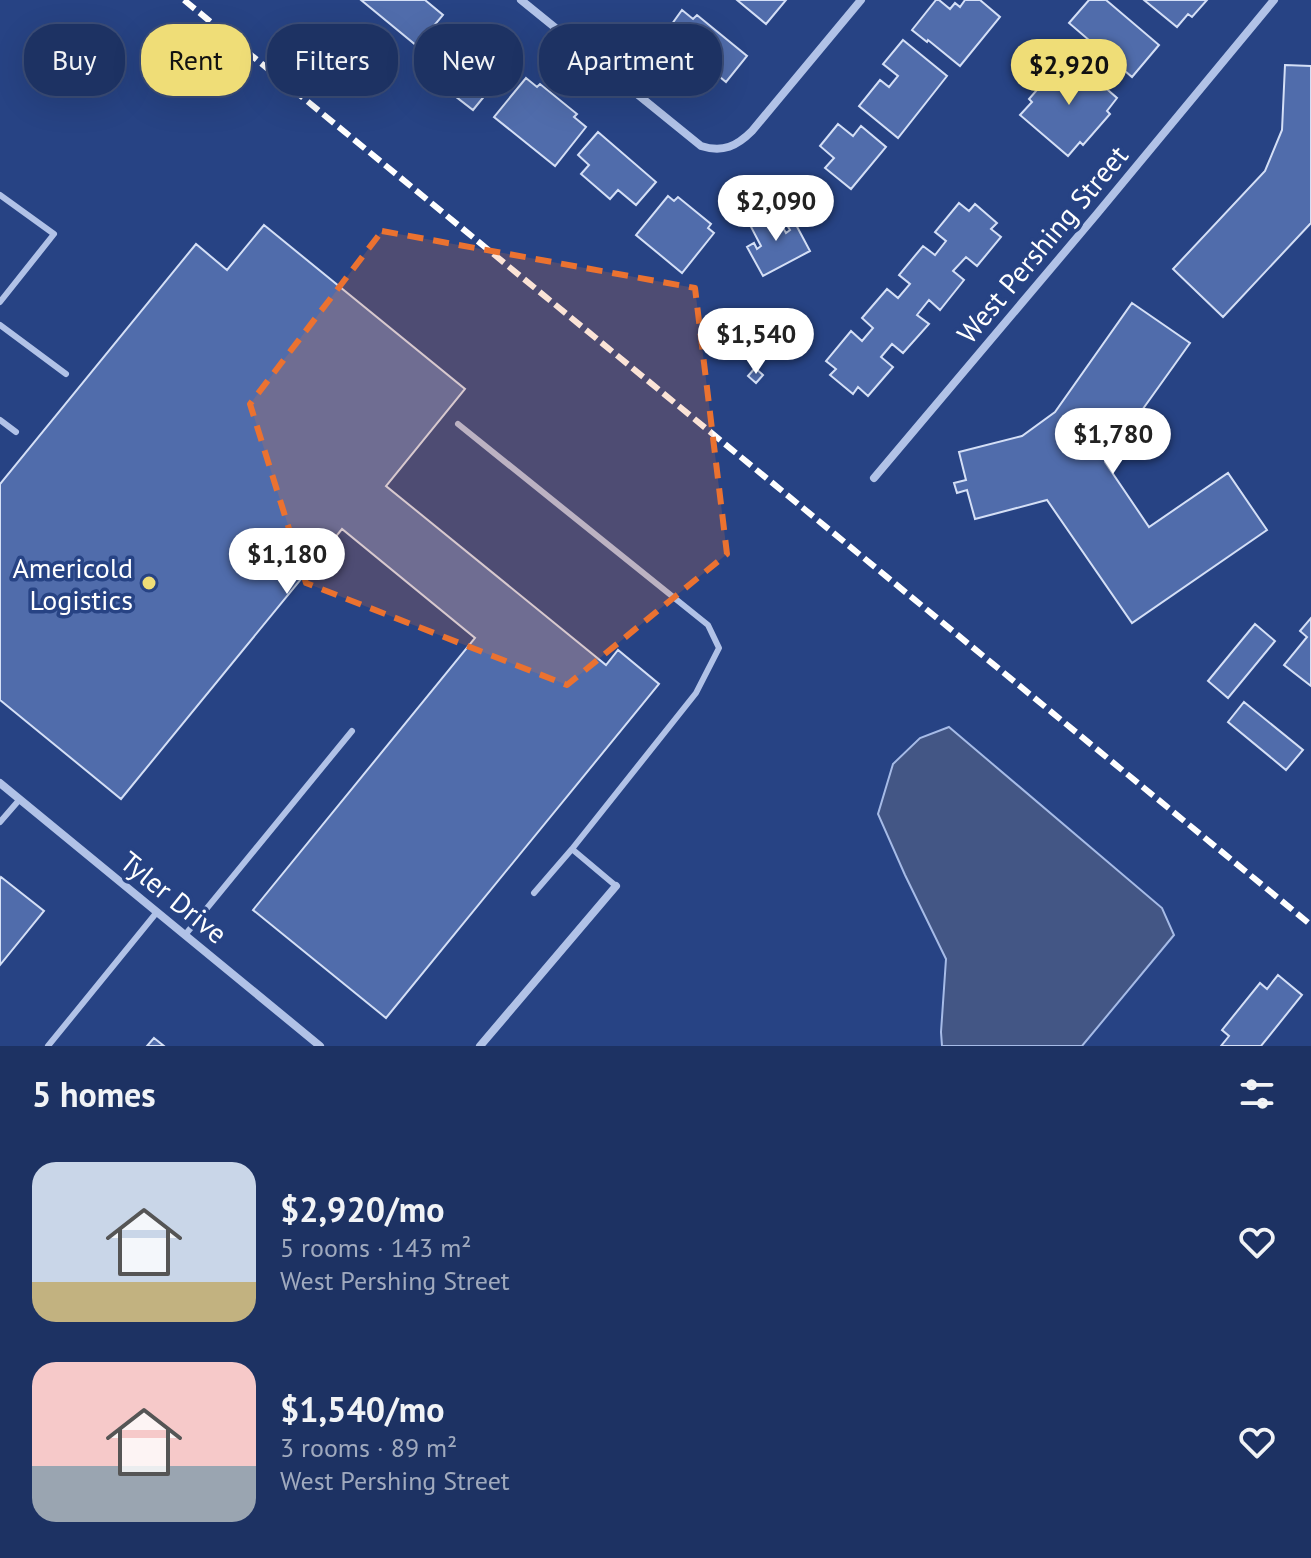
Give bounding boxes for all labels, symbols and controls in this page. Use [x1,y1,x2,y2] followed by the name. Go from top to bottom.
[24,24,125,96] chip: Buy
[141,24,251,96] chip: Rent
[267,24,398,96] chip: Filters
[414,24,523,96] chip: New
[539,24,722,96] chip: Apartment
[1004,39,1134,107] pin: $2,920
[1029,48,1109,81] text: $2,920
[948,137,1136,351] street label: West Pershing Street
[711,175,841,243] pin: $2,090
[736,184,816,217] text: $2,090
[691,308,821,376] pin: $1,540
[716,317,796,350] text: $1,540
[1048,408,1178,476] pin: $1,780
[1073,417,1153,450] text: $1,780
[222,528,352,596] pin: $1,180
[247,537,327,570] text: $1,180
[12,549,133,618] place label: Americold Logistics
[140,574,158,592] marker: Americold Logistics
[113,843,235,951] street label: Tyler Drive
[32,1072,156,1116] text: 5 homes
[1235,1072,1279,1116] icon: filters
[280,1187,444,1231] text: $2,920/mo
[96,1194,192,1290] icon: home
[1235,1220,1279,1264] icon: heart
[280,1231,472,1264] text: 5 rooms · 143 m²
[280,1264,510,1297] text: West Pershing Street
[280,1387,444,1431] text: $1,540/mo
[96,1394,192,1490] icon: home
[1235,1420,1279,1464] icon: heart
[280,1431,457,1464] text: 3 rooms · 89 m²
[280,1464,510,1497] text: West Pershing Street

